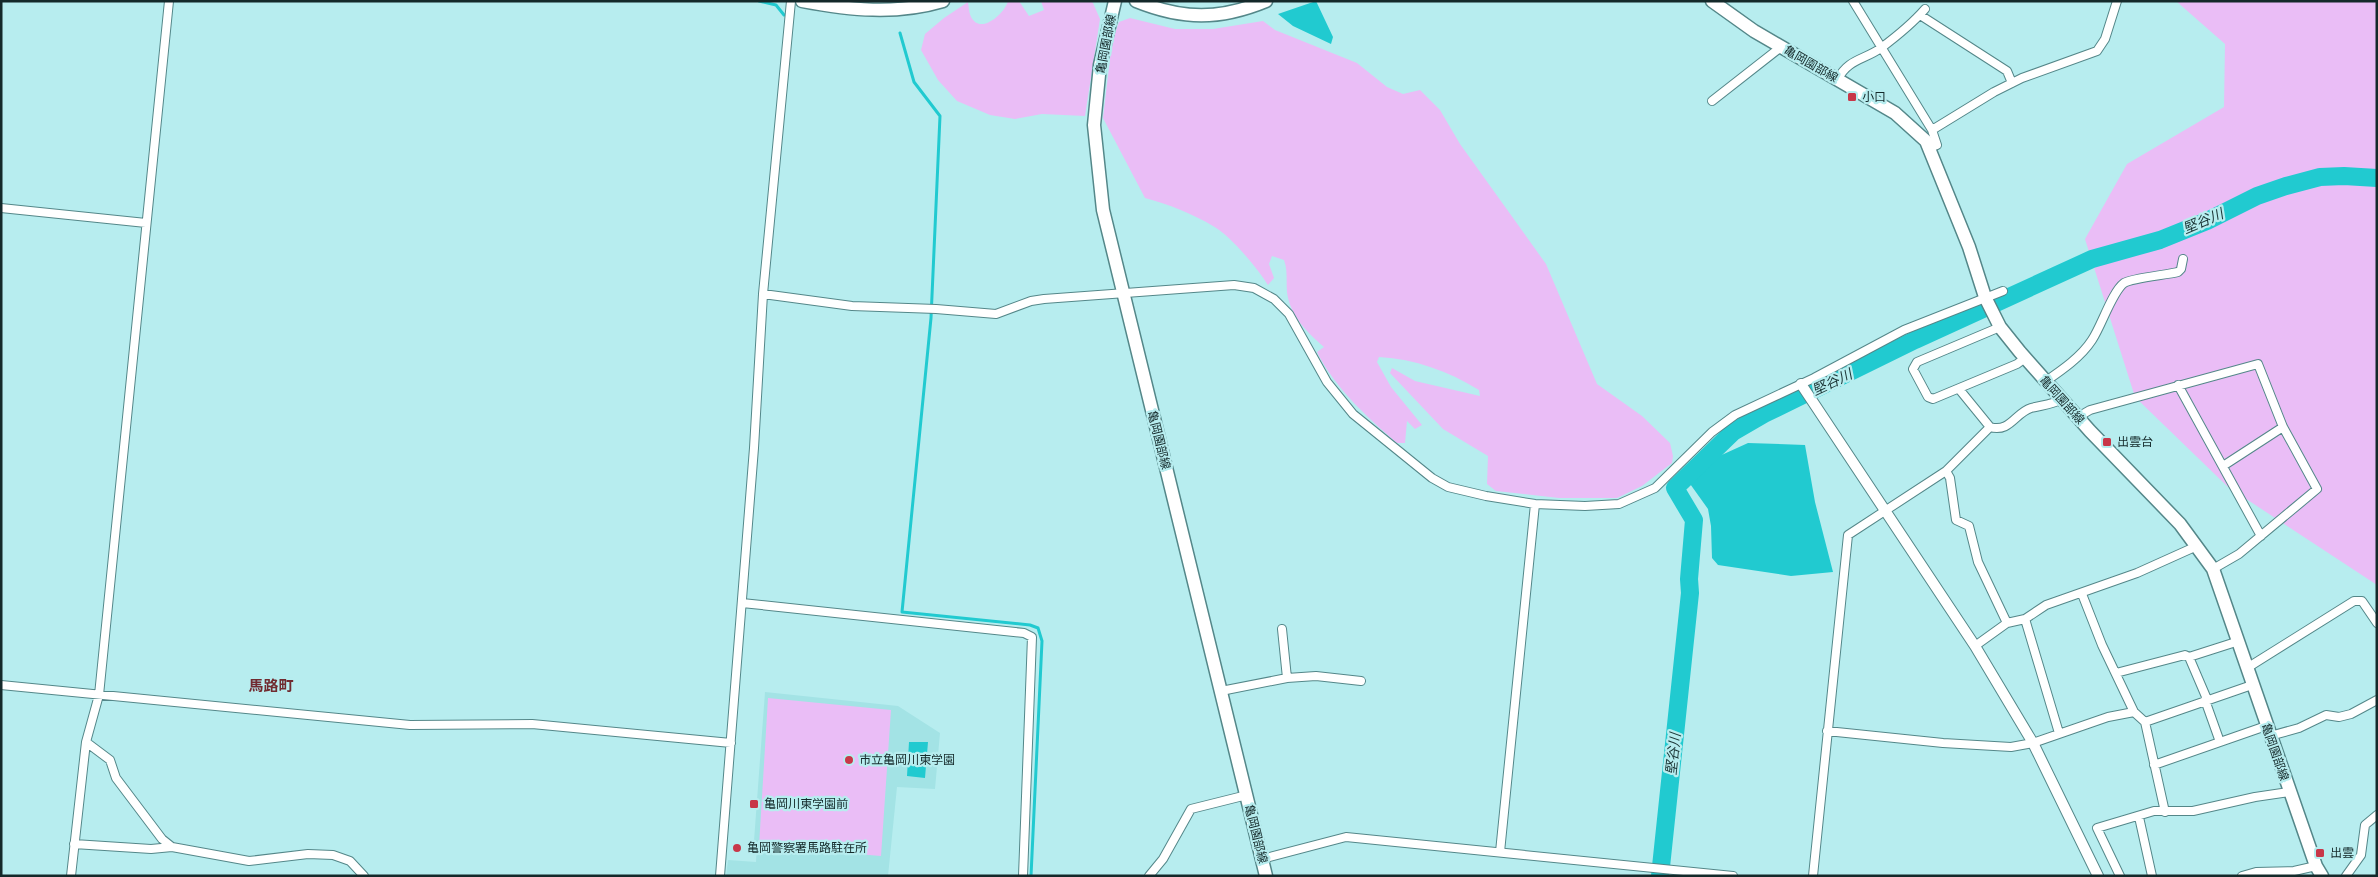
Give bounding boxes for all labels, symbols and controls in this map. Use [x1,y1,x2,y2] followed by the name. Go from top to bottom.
[1093,13,1119,75] street label: 亀岡園部線
[1782,43,1840,85] street label: 亀岡園部線
[1862,90,1886,104] place label: 小口
[1846,91,1858,103] marker: 小口
[2181,205,2227,237] water label: 堅谷川
[1810,365,1856,398] water label: 堅谷川
[2037,373,2087,427] street label: 亀岡園部線
[1145,409,1173,471] street label: 亀岡園部線
[2117,435,2153,449] place label: 出雲台
[2101,436,2113,448] marker: 出雲台
[248,677,294,695] district label: 馬路町
[2259,721,2291,783] street label: 亀岡園部線
[1663,730,1683,776] water label: 堅谷川
[859,753,955,767] place label: 市立亀岡川東学園
[843,754,855,766] marker: 市立亀岡川東学園
[764,797,848,811] place label: 亀岡川東学園前
[748,798,760,810] marker: 亀岡川東学園前
[1242,803,1270,865] street label: 亀岡園部線
[747,841,867,855] place label: 亀岡警察署馬路駐在所
[731,842,743,854] marker: 亀岡警察署馬路駐在所
[2330,846,2354,860] place label: 出雲
[2314,847,2326,859] marker: 出雲

